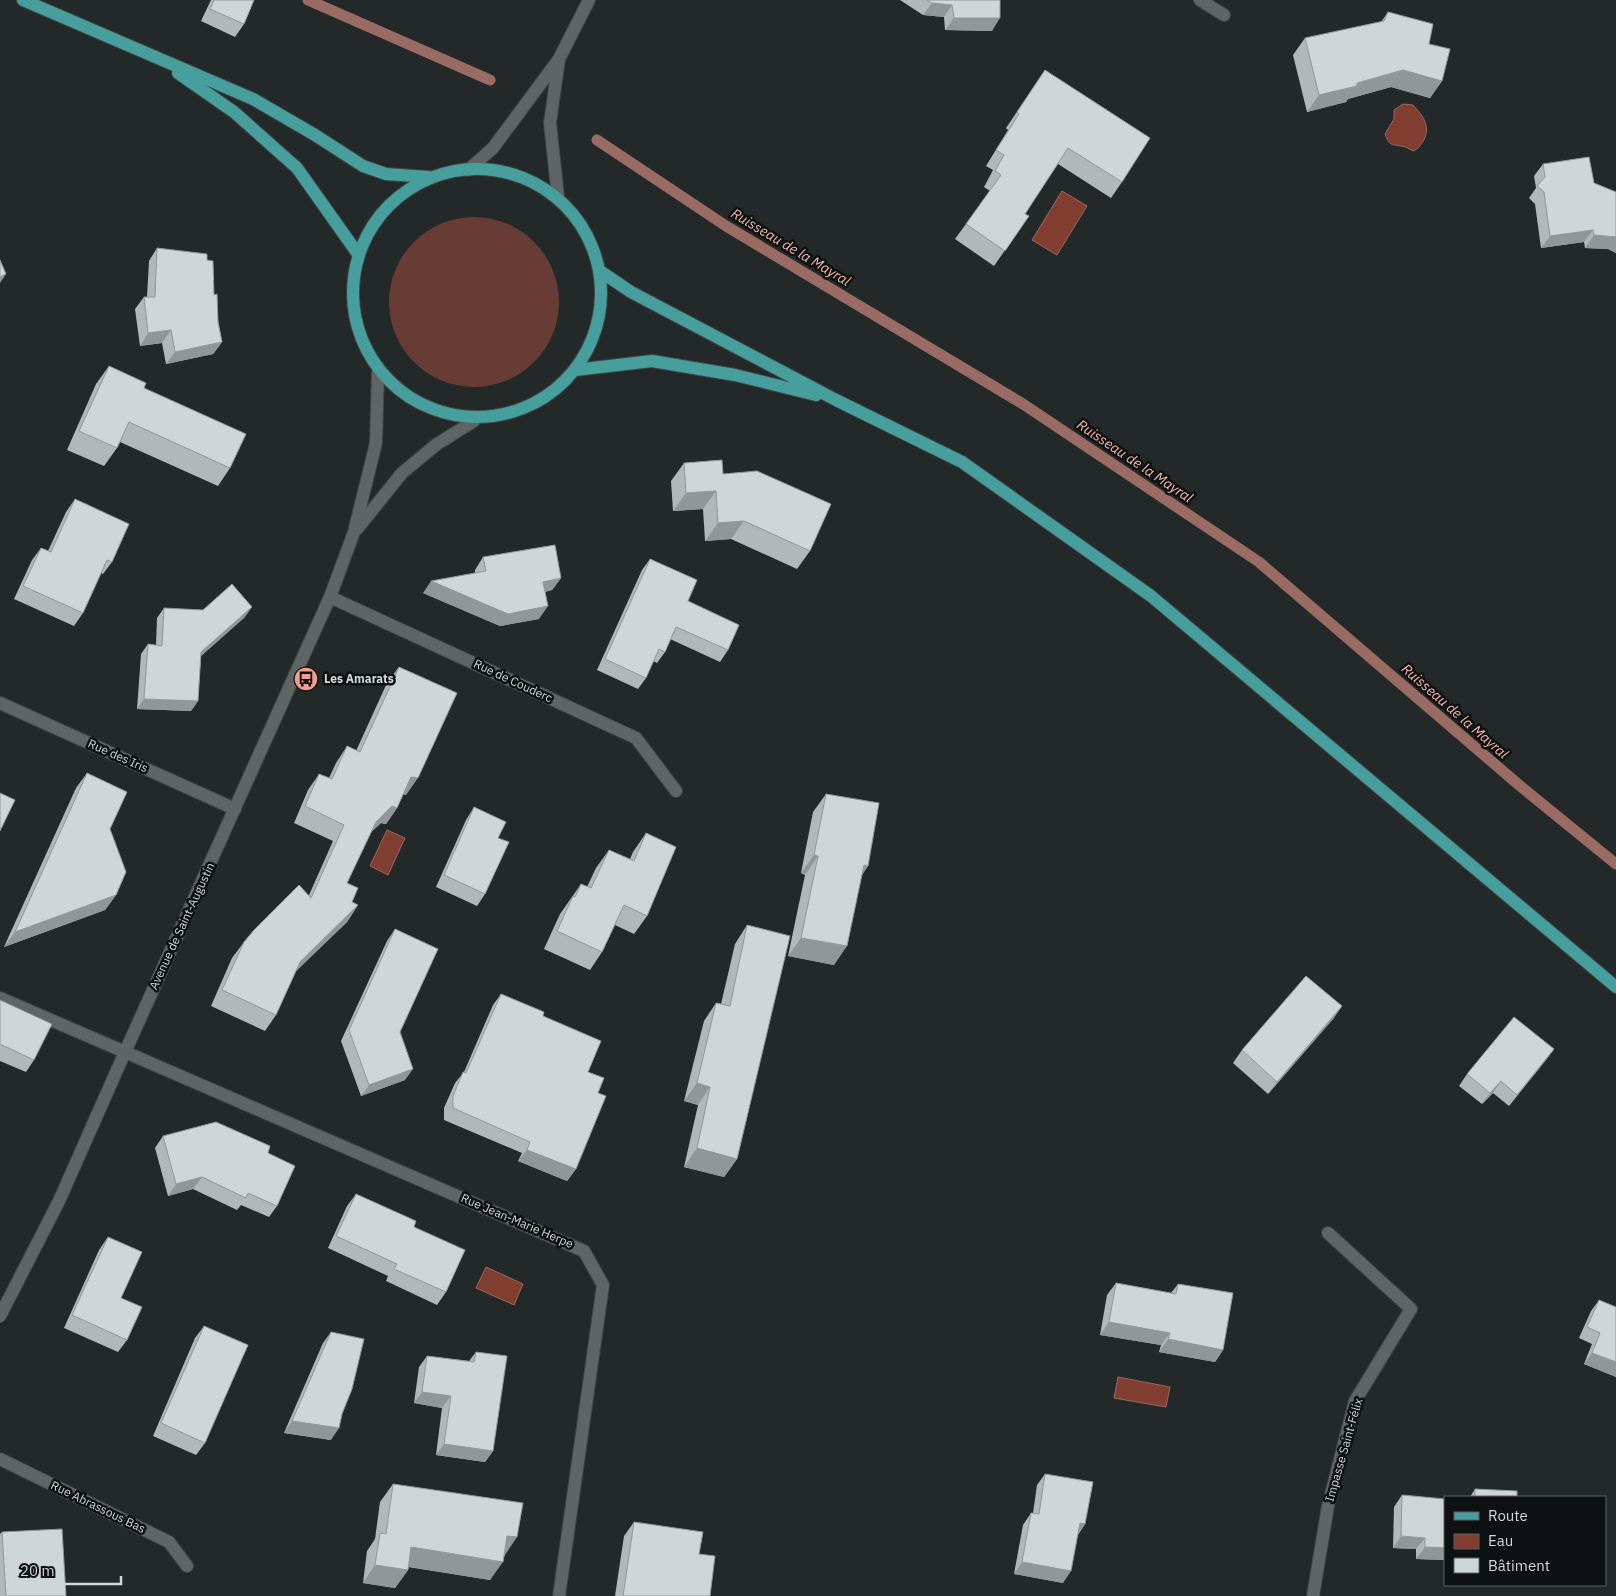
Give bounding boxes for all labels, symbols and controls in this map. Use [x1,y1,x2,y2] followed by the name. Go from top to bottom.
[728,204,854,290] water label: Ruisseau de la Mayral
[1074,415,1197,507] water label: Ruisseau de la Mayral
[471,656,555,705] street label: Rue de Couderc
[1398,660,1512,763] water label: Ruisseau de la Mayral
[293,666,319,692] bus stop icon: Les Amarats
[324,671,394,686] place label: Les Amarats
[86,736,151,776] street label: Rue des Iris
[146,860,218,992] street label: Avenue de Saint-Augustin
[459,1190,576,1251] street label: Rue Jean-Marie Herpe
[1322,1396,1365,1503] street label: Impasse Saint-Félix
[49,1477,148,1536] street label: Rue Abrassous Bas
[1444,1496,1606,1586] legend
[1488,1506,1528,1525] text: Route
[1488,1531,1513,1550] text: Eau
[12,1554,121,1586] scale bar
[1488,1556,1550,1575] text: Bâtiment
[20,1561,55,1580] text: 20 m

